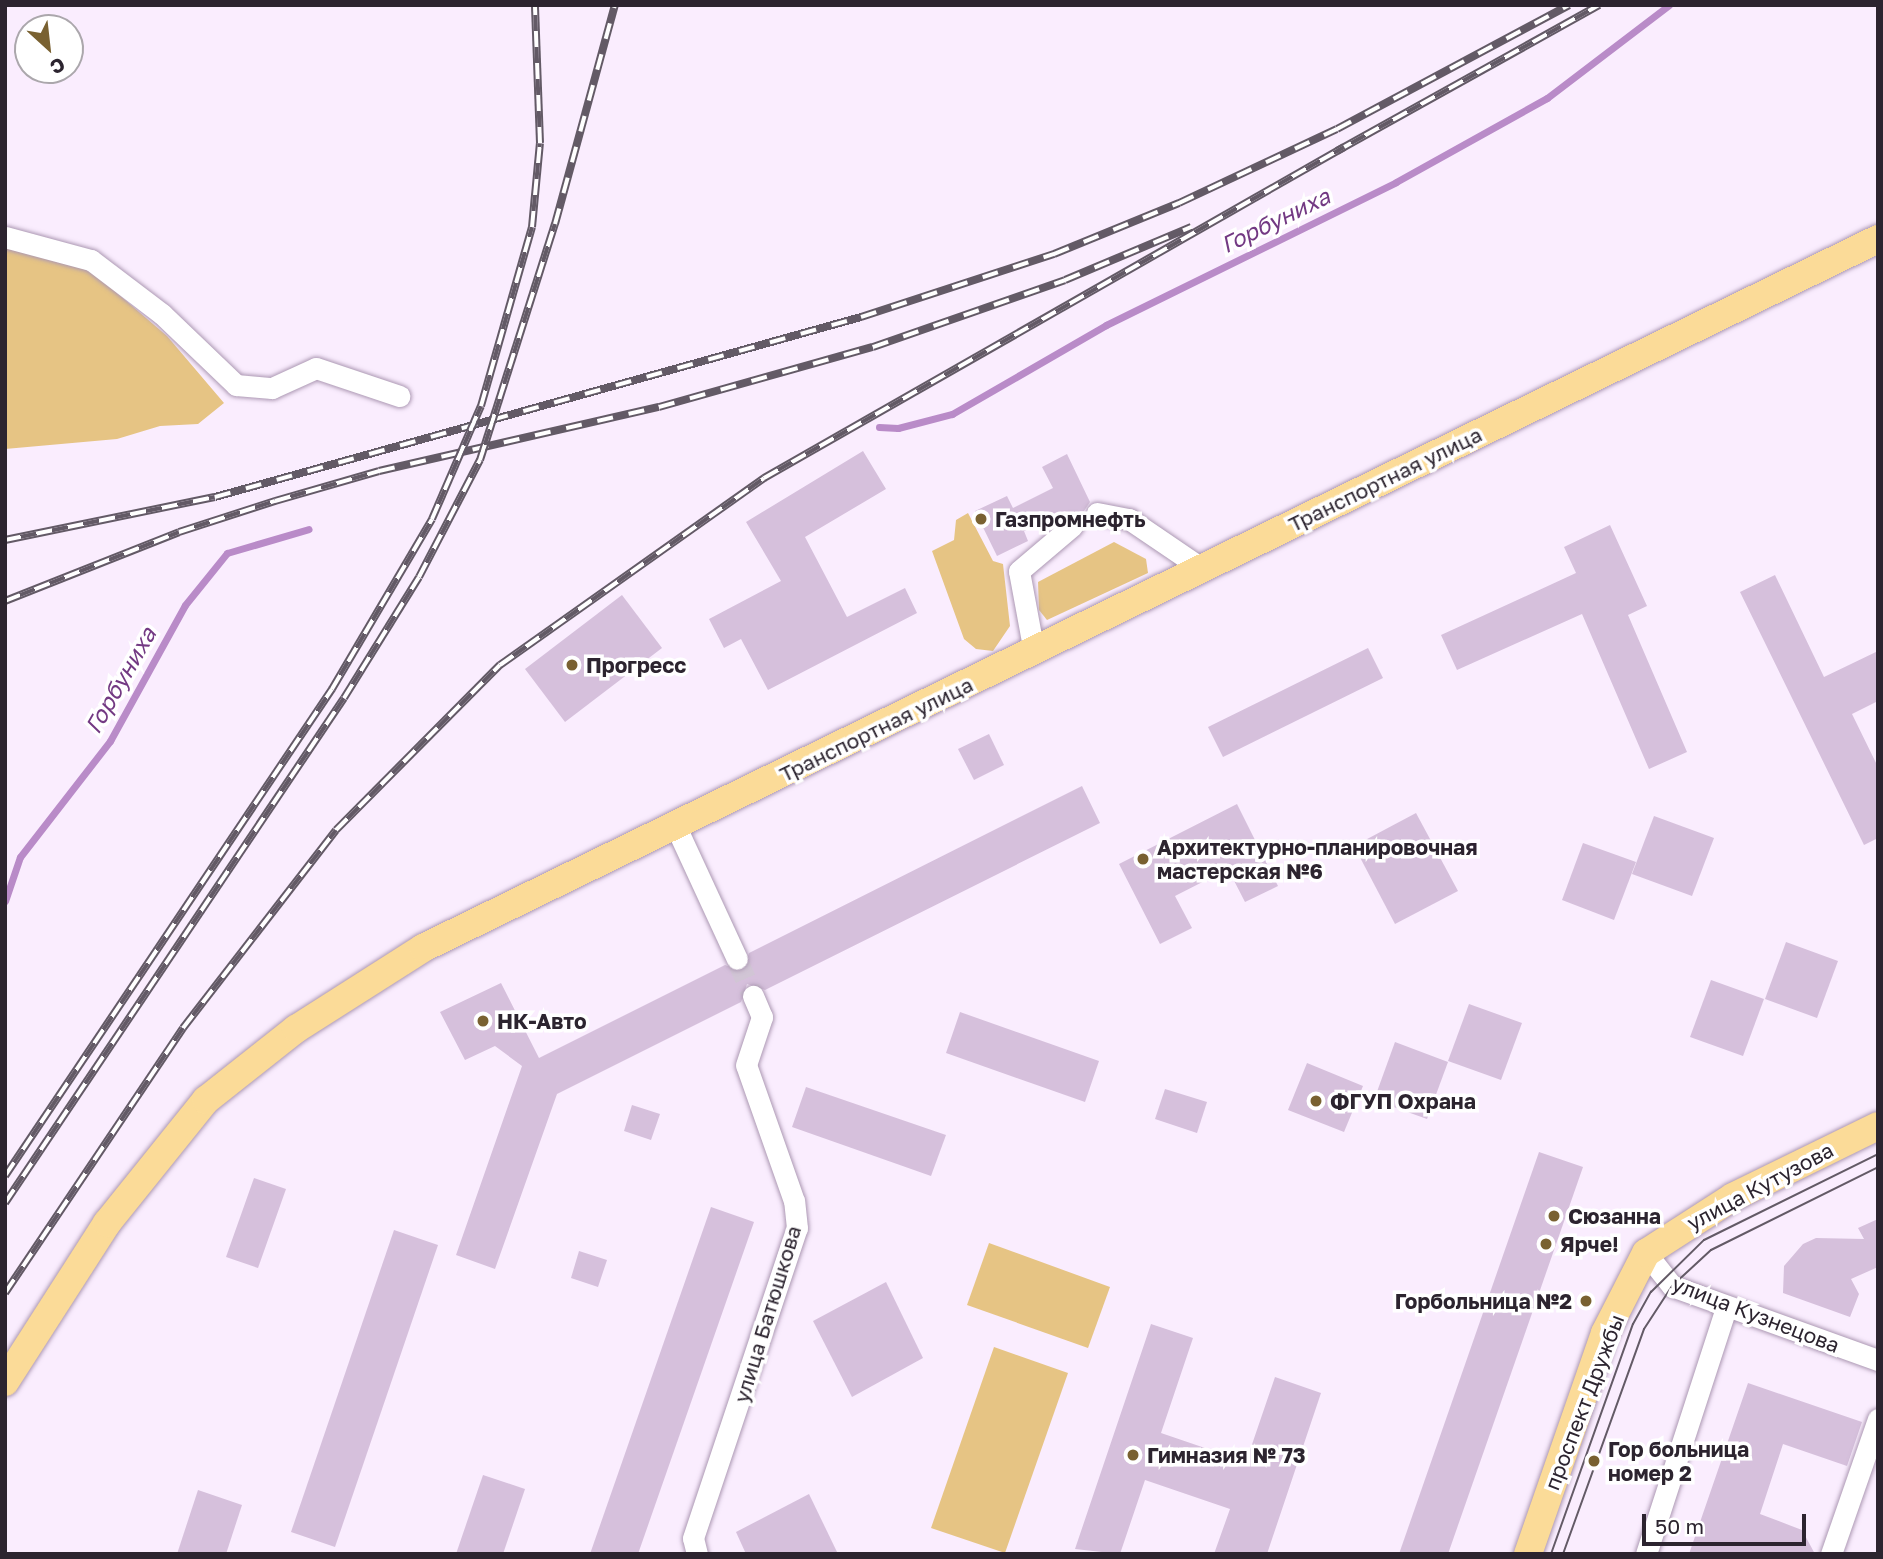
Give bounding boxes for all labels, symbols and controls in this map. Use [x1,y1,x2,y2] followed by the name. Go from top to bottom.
[14,14,84,84] north arrow
[47,53,69,80] text: С
[1216,182,1334,258] water label: Горбуниха
[1284,421,1486,537] street label: Транспортная улица
[995,506,1146,532] place label: Газпромнефть
[973,511,989,527] marker: Газпромнефть
[79,622,161,738] water label: Горбуниха
[586,652,686,678] place label: Прогресс
[564,657,580,673] marker: Прогресс
[775,671,977,787] street label: Транспортная улица
[1157,834,1478,884] place label: Архитектурно-планировочная мастерская №6
[1135,851,1151,867] marker: Архитектурно-планировочная мастерская №6
[497,1008,587,1034] place label: НК-Авто
[475,1013,491,1029] marker: НК-Авто
[1330,1088,1476,1114] place label: ФГУП Охрана
[1308,1093,1324,1109] marker: ФГУП Охрана
[1682,1137,1838,1235] street label: улица Кутузова
[1568,1203,1661,1229] place label: Сюзанна
[1546,1208,1562,1224] marker: Сюзанна
[728,1222,806,1406] street label: улица Батюшкова
[1560,1231,1619,1257] place label: Ярче!
[1538,1236,1554,1252] marker: Ярче!
[1669,1270,1843,1358] street label: улица Кузнецова
[1395,1288,1572,1314] place label: Горбольница №2
[1578,1293,1594,1309] marker: Горбольница №2
[1539,1311,1629,1493] street label: проспект Дружбы
[1608,1436,1749,1486] place label: Гор больница номер 2
[1147,1442,1306,1468] place label: Гимназия № 73
[1125,1447,1141,1463] marker: Гимназия № 73
[1586,1453,1602,1469] marker: Гор больница номер 2
[1645,1500,1810,1544] scale bar
[1655,1513,1704,1539] text: 50 m

